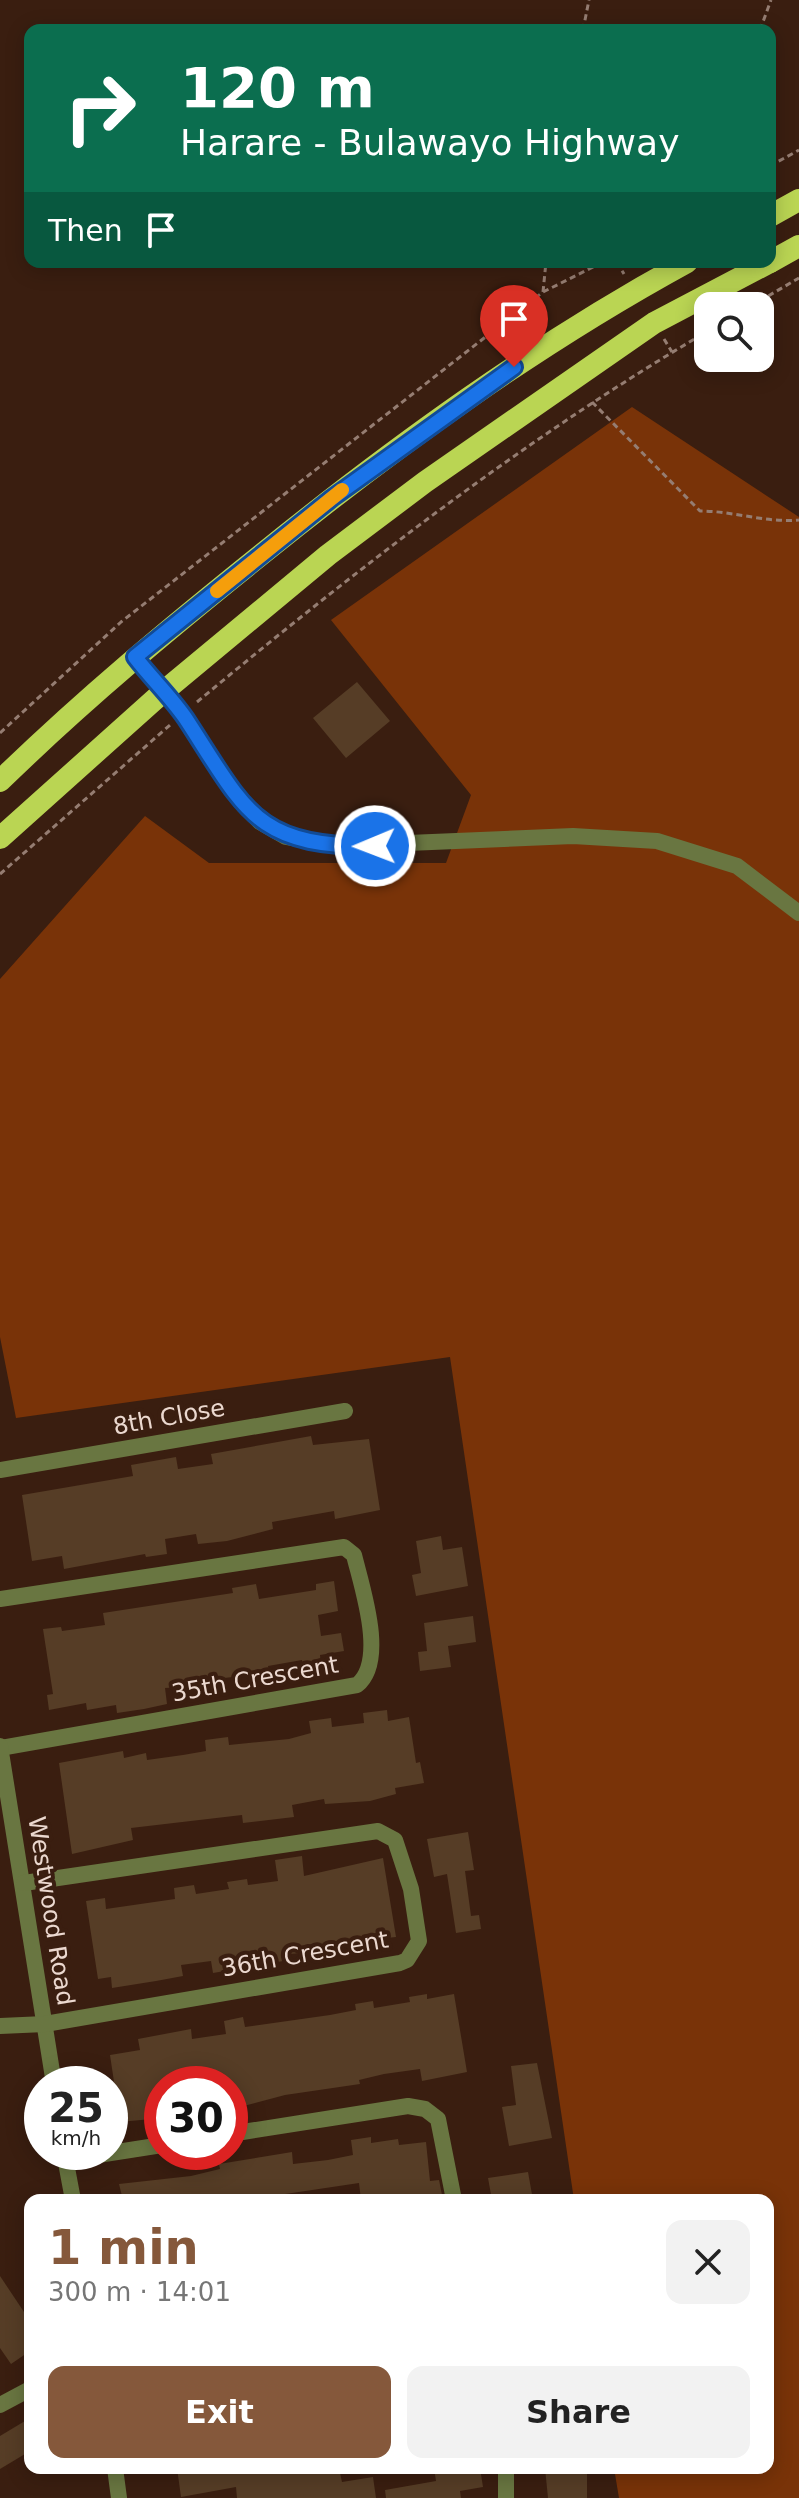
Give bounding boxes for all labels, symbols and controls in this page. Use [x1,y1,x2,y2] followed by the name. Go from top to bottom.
[180,55,375,120] text: 120 m
[48,56,152,160] icon: right
[180,122,679,163] text: Harare - Bulawayo Highway
[139,208,183,252] icon: arrive
[48,213,123,248] text: Then
[480,285,548,367] pin
[694,292,774,372] map controls
[694,292,774,372] button: search
[492,297,536,341] icon: arrive
[333,804,417,888] position arrow
[111,1393,227,1441] street label: 8th Close
[169,1651,341,1707] street label: 35th Crescent
[22,1814,80,2008] street label: Westwood Road
[219,1926,391,1982] street label: 36th Crescent
[144,2066,248,2170] speed limit sign: 30
[48,2085,104,2131] text: 25
[51,2126,101,2150] text: km/h
[48,2219,199,2275] text: 1 min
[666,2220,750,2304] button: close
[48,2277,231,2307] text: 300 m · 14:01
[48,2366,391,2458] button: Exit
[407,2366,750,2458] button: Share

